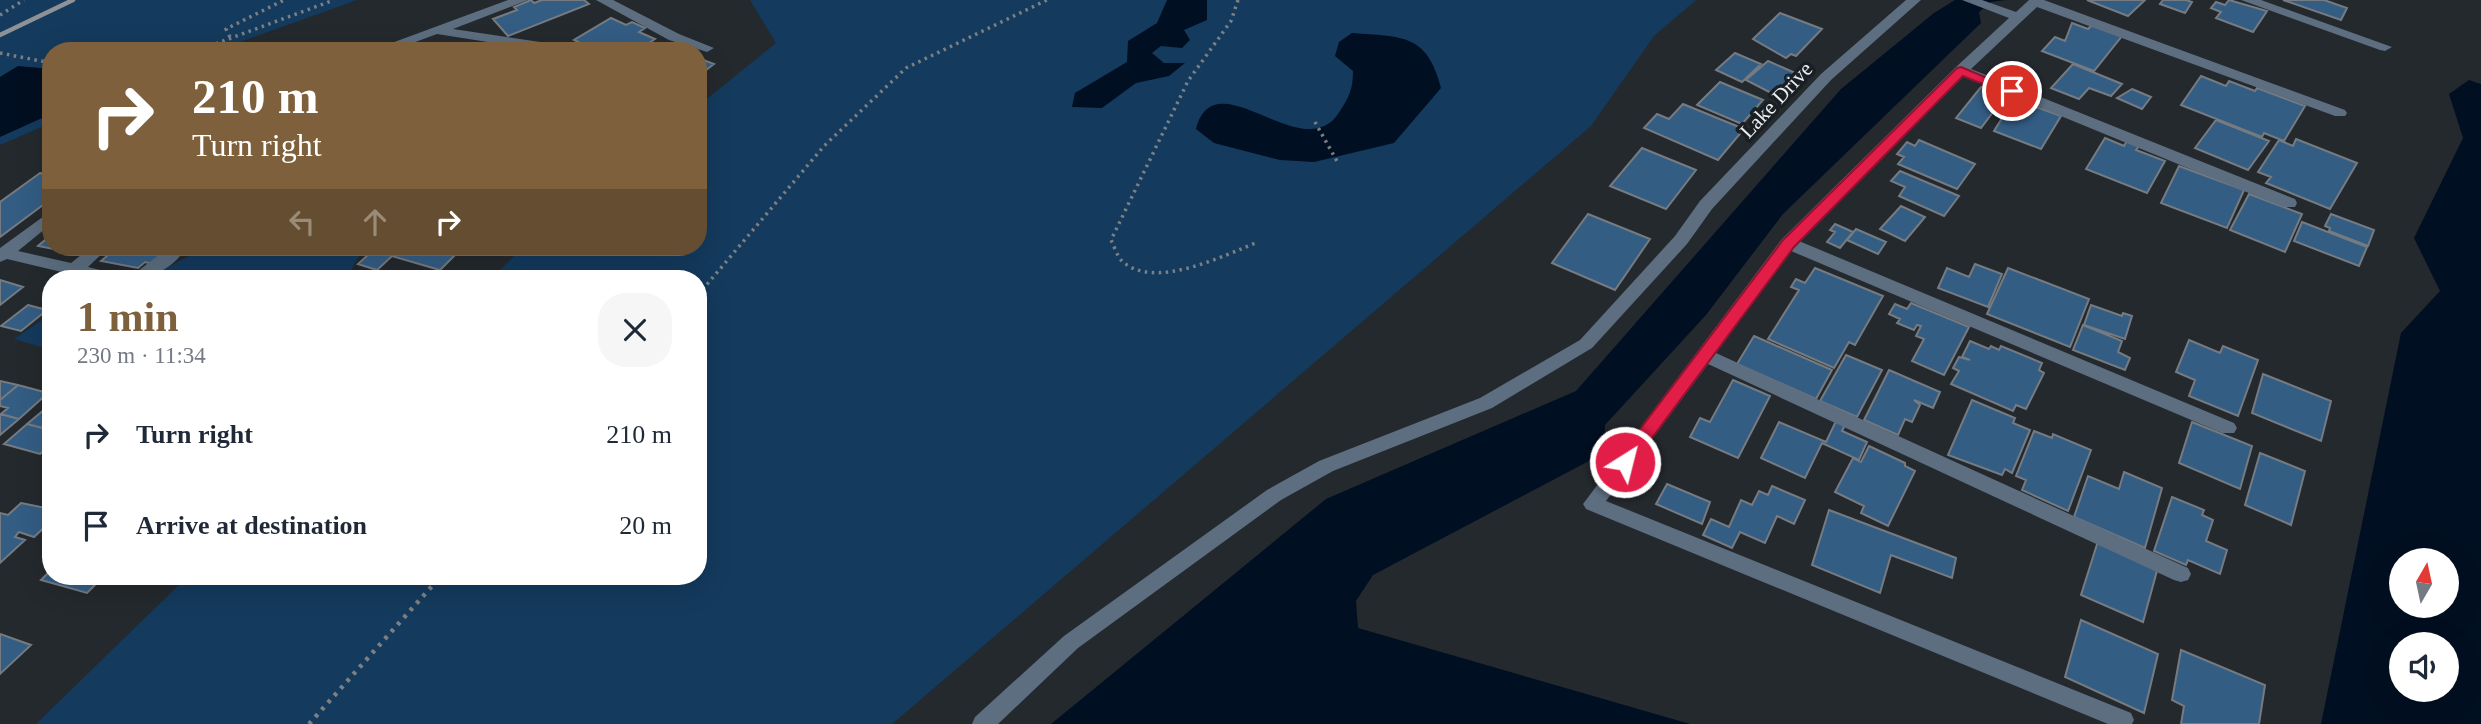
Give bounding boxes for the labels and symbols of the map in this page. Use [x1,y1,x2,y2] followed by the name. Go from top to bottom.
[1735,57,1817,143] street label: Lake Drive
[1982,61,2042,121] pin
[1588,425,1662,499] position arrow
[2389,548,2459,618] north arrow

